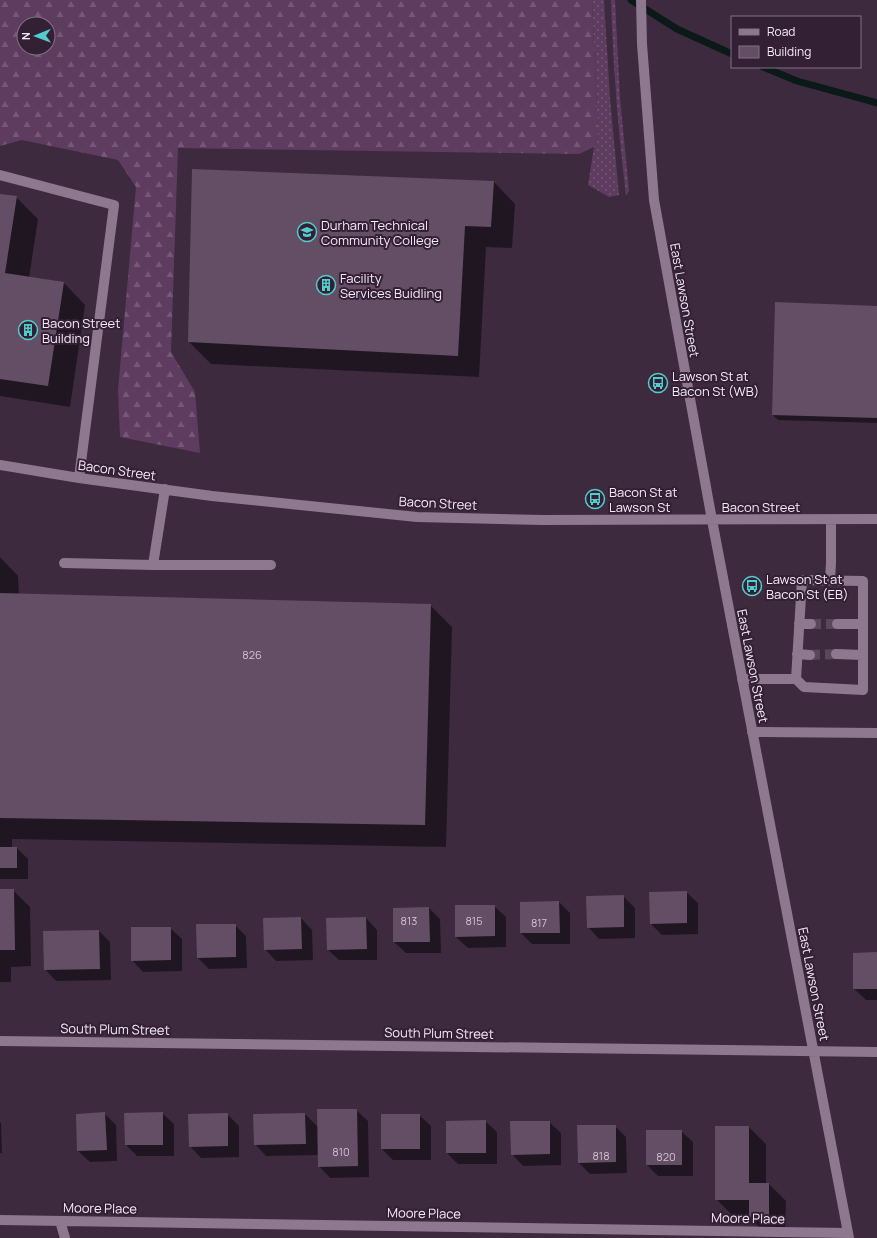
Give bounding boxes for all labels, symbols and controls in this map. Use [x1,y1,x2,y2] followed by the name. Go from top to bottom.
[16,16,56,56] north arrow
[731,16,861,68] legend
[767,23,795,40] text: Road
[18,32,33,40] text: N
[767,43,811,60] text: Building
[321,216,439,249] place label: Durham Technical Community College
[296,221,318,243] school or university icon: Durham Technical Community College
[666,242,704,358] street label: East Lawson Street
[340,269,442,302] place label: Facility Services Buidling
[315,274,337,296] building icon: Facility Services Buidling
[42,314,120,347] place label: Bacon Street Building
[17,319,39,341] building icon: Bacon Street Building
[672,367,759,400] place label: Lawson St at Bacon St (WB)
[647,372,669,394] bus stop icon: Lawson St at Bacon St (WB)
[77,456,157,484] street label: Bacon Street
[609,483,677,516] place label: Bacon St at Lawson St
[584,488,606,510] bus stop icon: Bacon St at Lawson St
[398,492,478,514] street label: Bacon Street
[722,498,800,516] street label: Bacon Street
[766,570,848,603] place label: Lawson St at Bacon St (EB)
[741,575,763,597] bus stop icon: Lawson St at Bacon St (EB)
[733,608,773,724] street label: East Lawson Street
[242,647,262,662] house number: 826
[401,913,417,928] house number: 813
[465,913,483,928] house number: 815
[531,915,547,930] house number: 817
[794,926,834,1042] street label: East Lawson Street
[60,1019,170,1039] street label: South Plum Street
[384,1023,494,1043] street label: South Plum Street
[332,1144,350,1159] house number: 810
[592,1148,610,1163] house number: 818
[656,1149,676,1164] house number: 820
[63,1198,137,1218] street label: Moore Place
[387,1203,461,1223] street label: Moore Place
[711,1208,785,1228] street label: Moore Place

